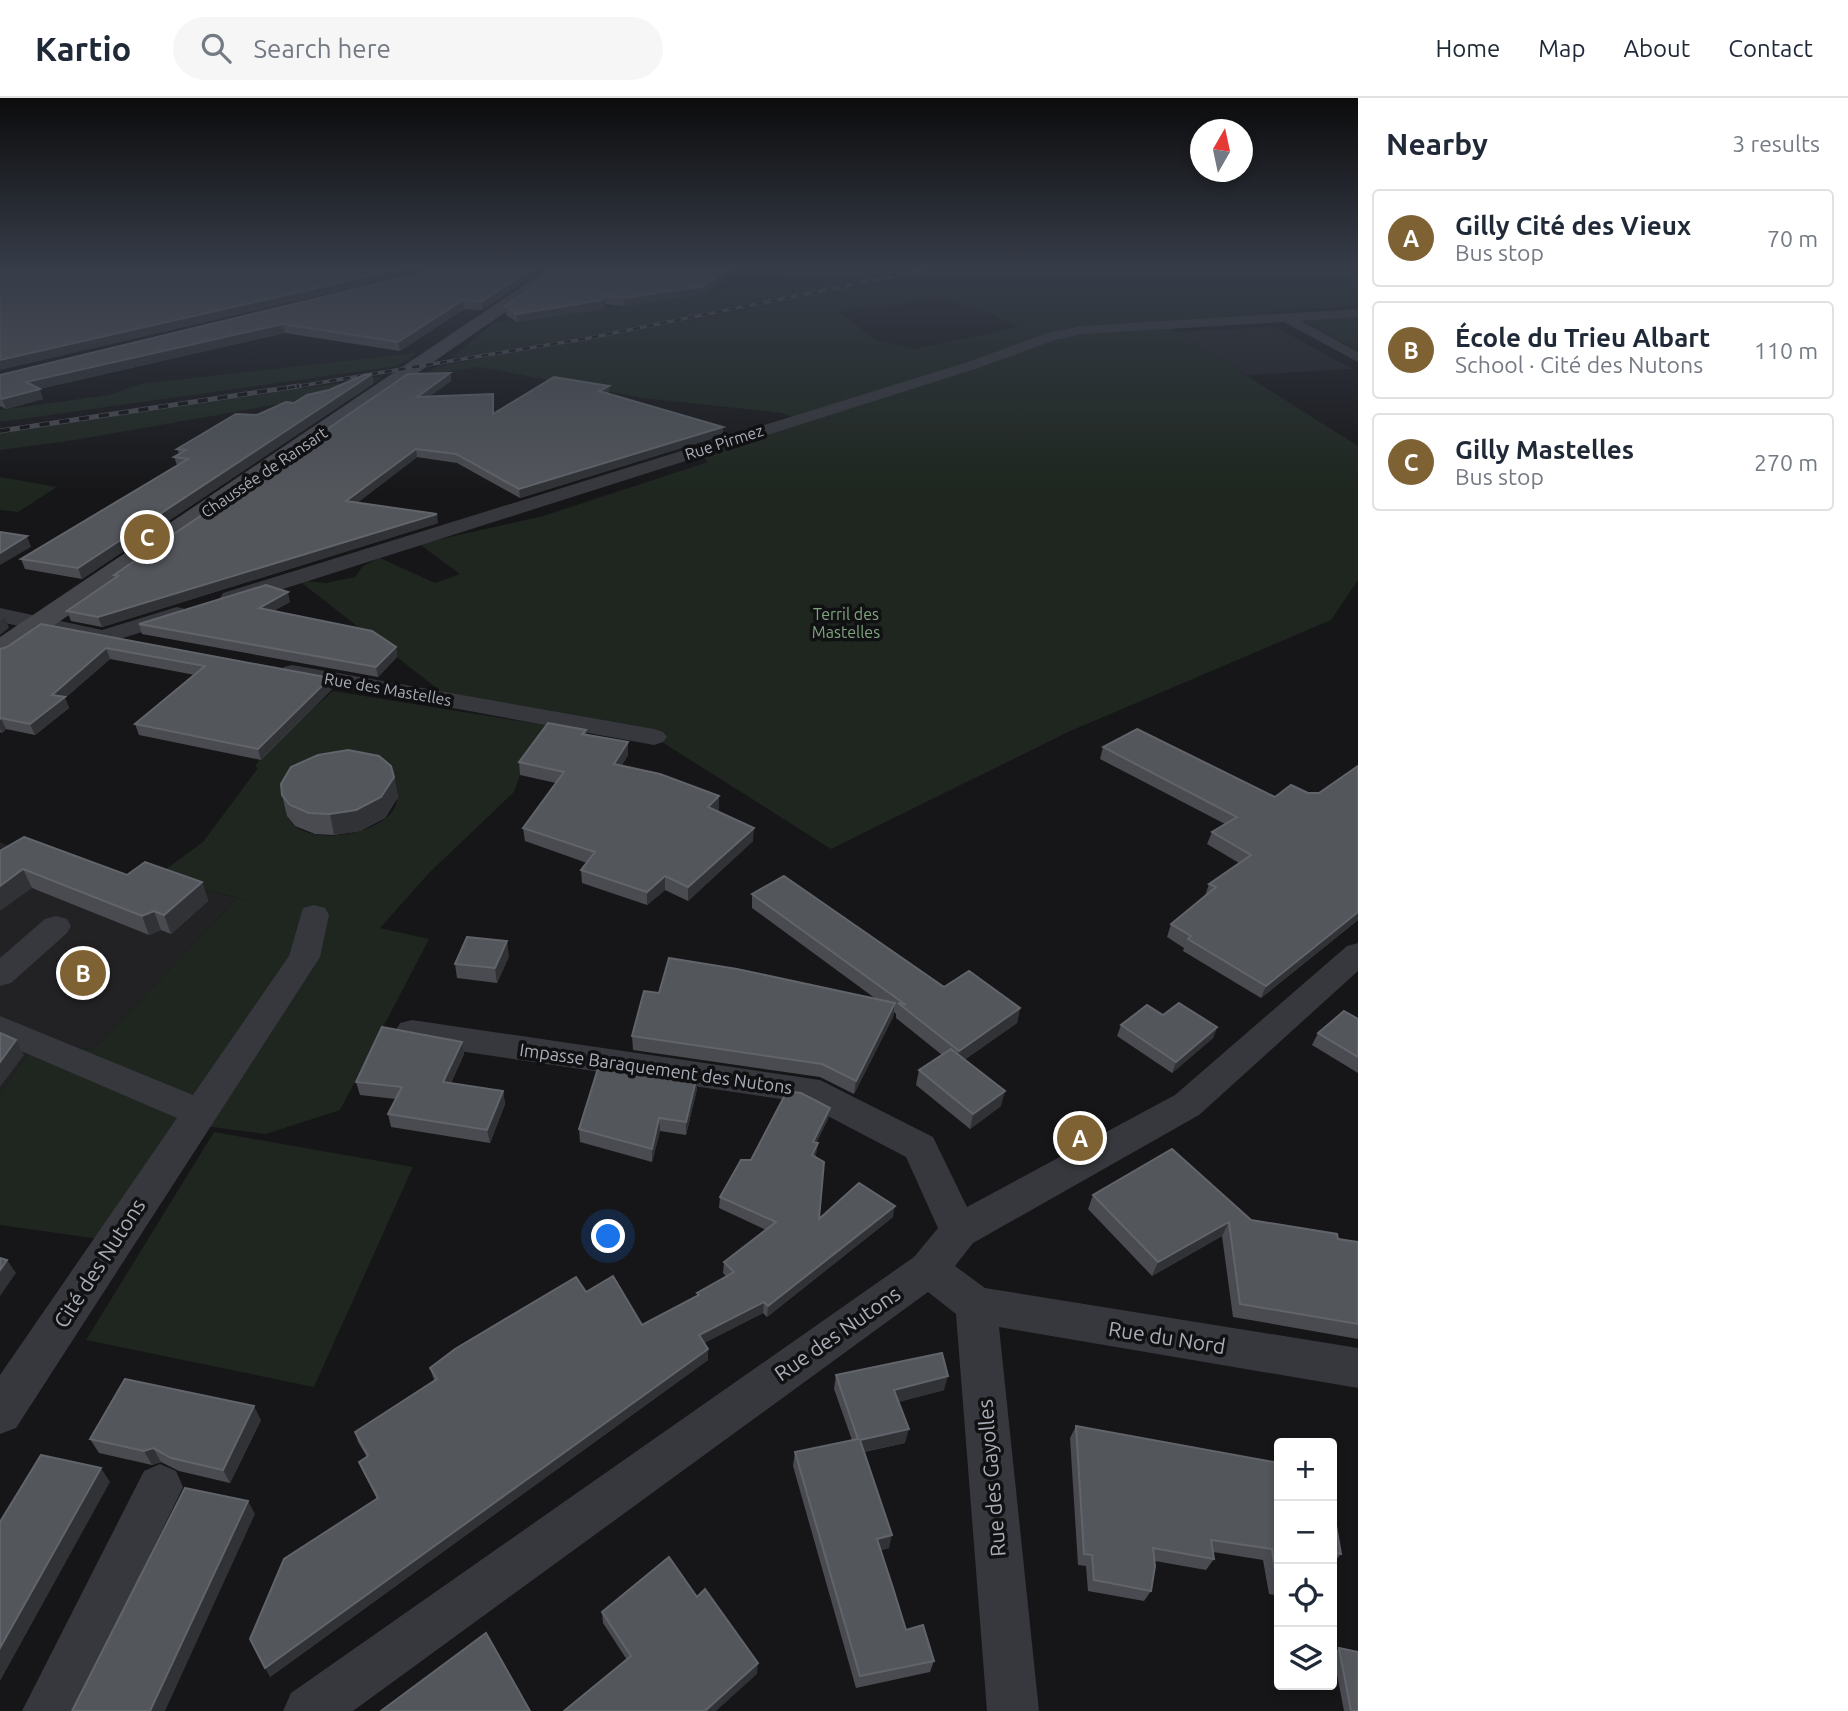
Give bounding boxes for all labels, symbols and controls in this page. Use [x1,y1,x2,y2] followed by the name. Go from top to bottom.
[173,17,663,80] search box
[197,29,235,67] icon: search
[35,30,131,67] text: Kartio
[253,34,391,63] text: Search here
[1435,35,1500,62] text: Home
[1538,35,1585,62] text: Map
[1623,35,1690,62] text: About
[1728,35,1813,62] text: Contact
[1190,119,1253,182] north arrow
[1386,127,1488,161] text: Nearby
[1732,131,1820,156] text: 3 results
[1455,211,1691,240] text: Gilly Cité des Vieux
[1403,226,1419,251] text: A
[1767,226,1818,251] text: 70 m
[1455,240,1544,265] text: Bus stop
[1455,323,1710,352] text: École du Trieu Albart
[1403,338,1419,363] text: B
[1754,338,1818,363] text: 110 m
[1455,352,1703,377] text: School · Cité des Nutons
[683,421,765,463] street label: Rue Pirmez
[198,423,331,521] street label: Chaussée de Ransart
[1455,435,1634,464] text: Gilly Mastelles
[1404,450,1418,475] text: C
[1754,450,1818,475] text: 270 m
[1455,464,1544,489] text: Bus stop
[124,511,170,563] pin: C
[812,605,880,641] park label: Terril des Mastelles
[323,669,453,709] street label: Rue des Mastelles
[60,947,106,999] pin: B
[518,1039,794,1097] street label: Impasse Baraquement des Nutons
[1057,1112,1103,1164] pin: A
[48,1194,150,1332] street label: Cité des Nutons
[591,1219,625,1253] your location
[770,1281,904,1385] street label: Rue des Nutons
[1107,1316,1227,1358] street label: Rue du Nord
[972,1398,1010,1558] street label: Rue des Gayolles
[1274,1438,1337,1690] map controls
[1274,1438,1337,1501] button: +
[1274,1501,1337,1564] button: −
[1274,1564,1337,1627] button: locate
[1274,1627,1337,1690] button: layers

